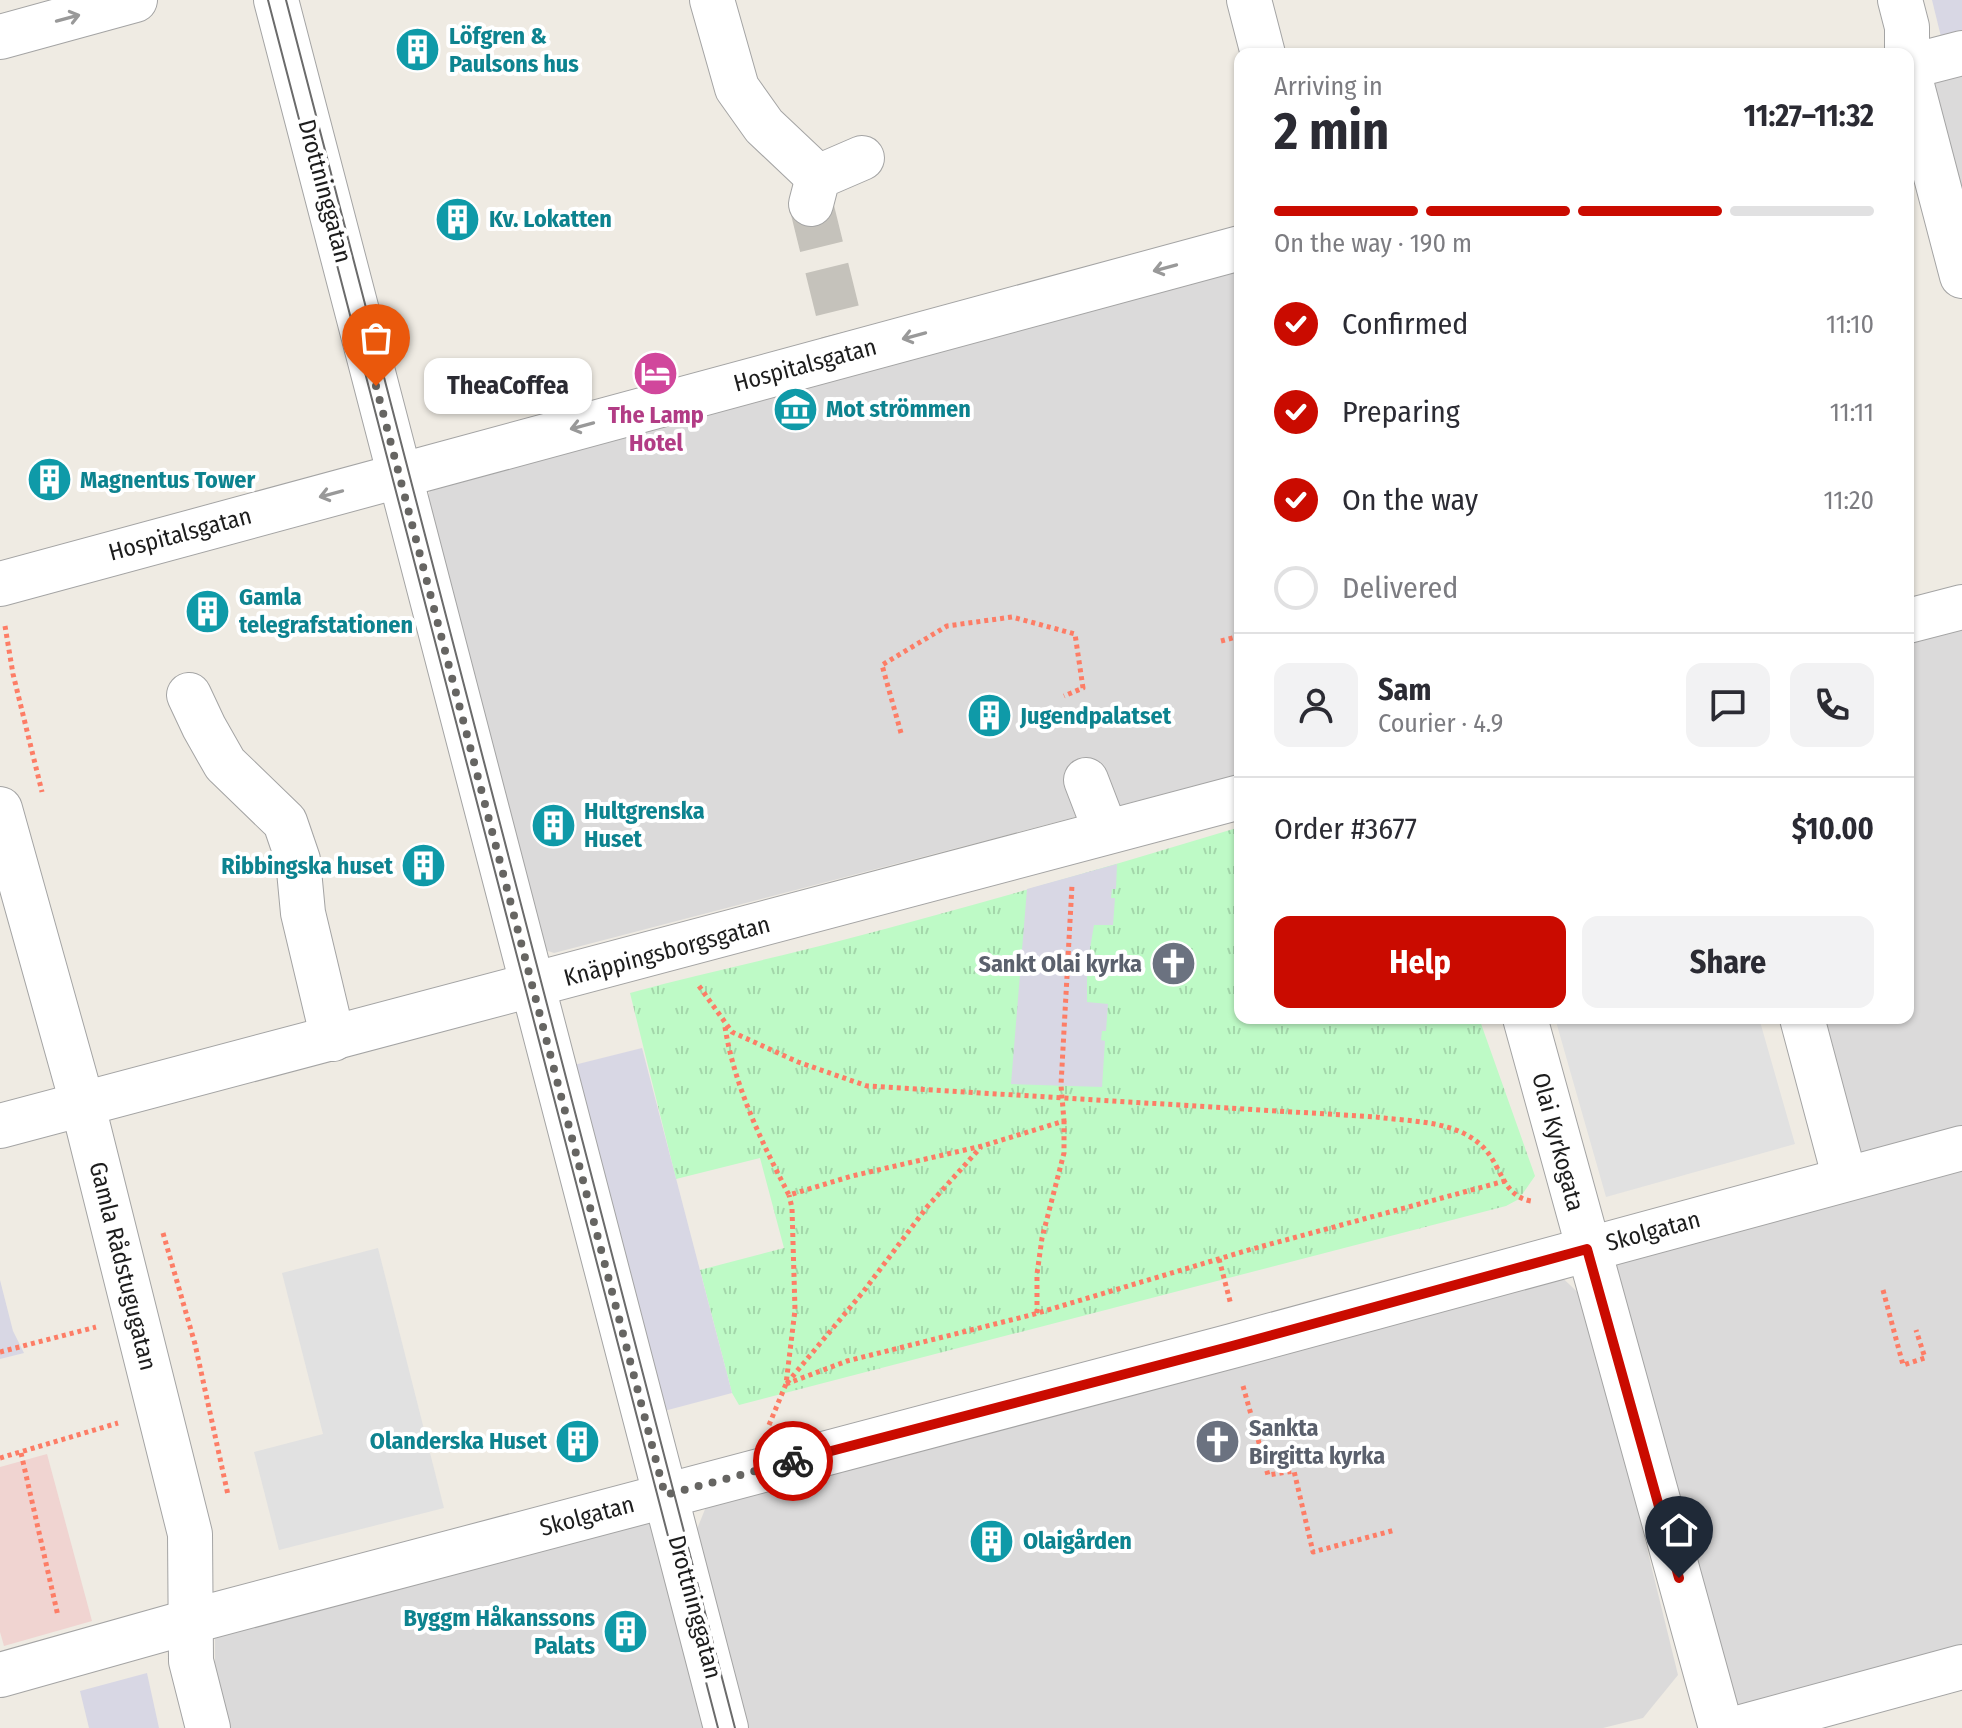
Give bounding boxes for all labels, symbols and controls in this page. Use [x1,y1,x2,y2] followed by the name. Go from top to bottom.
[54,10,80,25] one-way arrow
[449,22,579,78] place label: Löfgren & Paulsons hus
[394,26,442,74] building icon: Löfgren & Paulsons hus
[1274,71,1383,102] text: Arriving in
[1744,98,1874,134] text: 11:27–11:32
[1274,100,1389,163] text: 2 min
[292,116,358,266] street label: Drottninggatan
[434,195,482,243] building icon: Kv. Lokatten
[489,205,612,233] place label: Kv. Lokatten
[1274,228,1472,259] text: On the way · 190 m
[1152,261,1178,276] one-way arrow
[1274,302,1318,346] icon: check
[342,304,410,386] pin
[1342,306,1468,342] text: Confirmed
[1826,309,1874,340] text: 11:10
[354,316,398,360] icon: bag
[901,329,927,344] one-way arrow
[731,332,879,398] street label: Hospitalsgatan
[632,349,680,397] hotel icon: The Lamp Hotel
[424,358,592,414] callout: TheaCoffea
[447,370,569,401] text: TheaCoffea
[771,385,819,433] museum icon: Mot strömmen
[1274,390,1318,434] icon: check
[1342,394,1460,430] text: Preparing
[826,395,971,423] place label: Mot strömmen
[1830,397,1874,428] text: 11:11
[608,401,704,457] place label: The Lamp Hotel
[569,419,595,434] one-way arrow
[25,456,73,504] building icon: Magnentus Tower
[80,466,256,494] place label: Magnentus Tower
[1274,478,1318,522] icon: check
[1342,482,1478,518] text: On the way
[1824,485,1874,516] text: 11:20
[318,487,344,502] one-way arrow
[106,501,254,567] street label: Hospitalsgatan
[1342,570,1458,606] text: Delivered
[239,583,413,639] place label: Gamla telegrafstationen
[184,587,232,635] building icon: Gamla telegrafstationen
[1274,663,1358,747] button: person
[1686,663,1770,747] button: chat
[1790,663,1874,747] button: phone
[1378,672,1431,708] text: Sam
[965,692,1013,740] building icon: Jugendpalatset
[1019,702,1172,730] place label: Jugendpalatset
[1378,708,1503,739] text: Courier · 4.9
[584,797,705,853] place label: Hultgrenska Huset
[529,801,577,849] building icon: Hultgrenska Huset
[1274,811,1417,847] text: Order #3677
[1792,811,1874,847] text: $10.00
[400,842,448,890] building icon: Ribbingska huset
[221,852,394,880] place label: Ribbingska huset
[561,910,773,992] street label: Knäppingsborgsgatan
[1274,916,1566,1008] button: Help
[1582,916,1874,1008] button: Share
[1149,940,1197,988] church icon: Sankt Olai kyrka
[978,950,1142,978] place label: Sankt Olai kyrka
[1526,1070,1590,1214] street label: Olai Kyrkogata
[84,1159,162,1373] street label: Gamla Rådstugugatan
[1603,1205,1703,1257] street label: Skolgatan
[1249,1414,1385,1470] place label: Sankta Birgitta kyrka
[554,1417,602,1465] building icon: Olanderska Huset
[1194,1418,1242,1466] church icon: Sankta Birgitta kyrka
[753,1421,833,1501] courier
[370,1427,548,1455] place label: Olanderska Huset
[771,1439,815,1483] icon: bike
[537,1490,637,1542] street label: Skolgatan
[1645,1496,1713,1578] pin
[1657,1508,1701,1552] icon: home
[968,1517,1016,1565] building icon: Olaigården
[1023,1527,1132,1555] place label: Olaigården
[662,1532,728,1682] street label: Drottninggatan
[404,1604,595,1660] place label: Byggm Håkanssons Palats
[602,1608,650,1656] building icon: Byggm Håkanssons Palats

